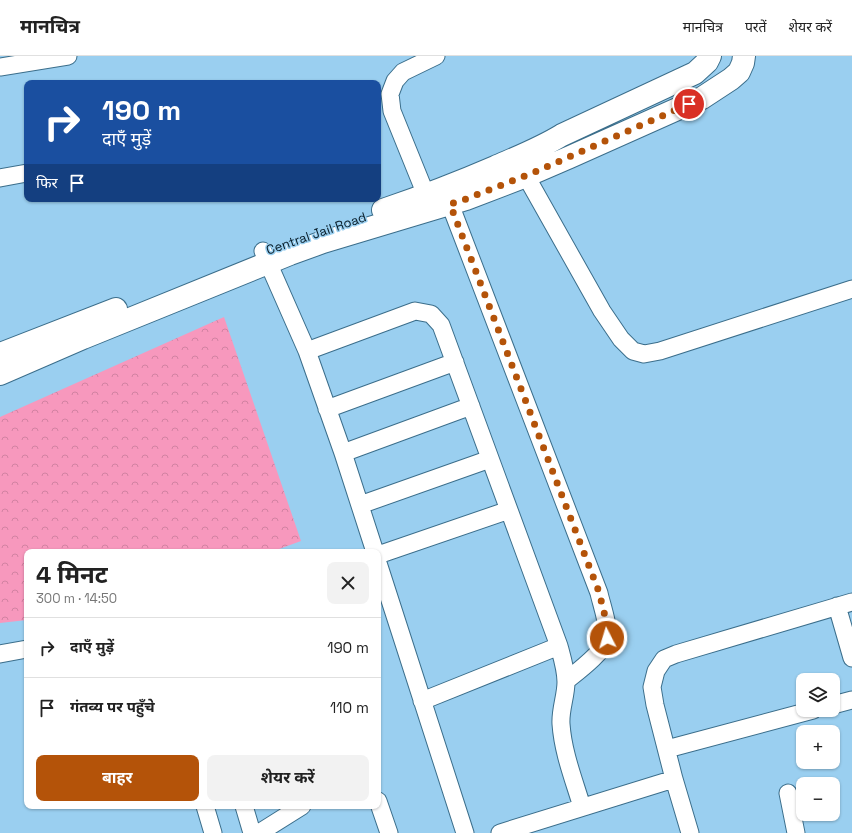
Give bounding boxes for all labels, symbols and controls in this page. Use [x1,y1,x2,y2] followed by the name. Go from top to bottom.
[20,14,80,39] text: मानचित्र
[683,18,723,36] text: मानचित्र
[745,18,767,36] text: परतें
[789,18,832,36] text: शेयर करें
[672,87,706,121] pin
[102,92,181,128] text: 190 m
[678,93,700,115] icon: arrive
[36,96,88,148] icon: right
[102,127,151,150] text: दाएँ मुड़ें
[66,172,88,194] icon: arrive
[36,173,58,192] text: फिर
[264,208,369,259] street label: Central Jail Road
[36,559,108,590] text: 4 मिनट
[327,562,369,604] button: close
[36,590,117,607] text: 300 m · 14:50
[586,617,628,659] position arrow
[36,637,58,659] icon: right
[70,637,114,656] text: दाएँ मुड़ें
[327,638,369,657] text: 190 m
[796,673,840,821] map controls
[796,673,840,717] button: layers
[36,697,58,719] icon: arrive
[70,697,155,716] text: गंतव्य पर पहुँचे
[330,698,369,717] text: 110 m
[796,725,840,769] button: +
[36,755,199,801] button: बाहर
[207,755,369,801] button: शेयर करें
[796,777,840,821] button: −

